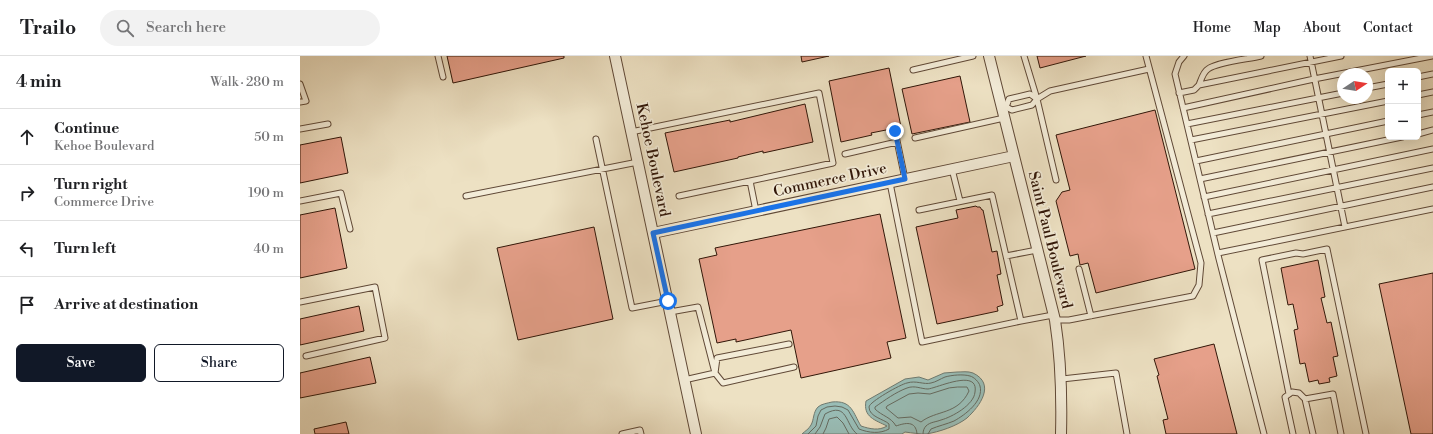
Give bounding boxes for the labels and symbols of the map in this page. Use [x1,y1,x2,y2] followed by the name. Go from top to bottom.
[1337,68,1373,104] north arrow
[632,101,674,219] street label: Kehoe Boulevard
[886,122,904,140] route end
[772,159,888,201] street label: Commerce Drive
[1024,169,1076,311] street label: Saint Paul Boulevard
[659,292,677,310] route start

